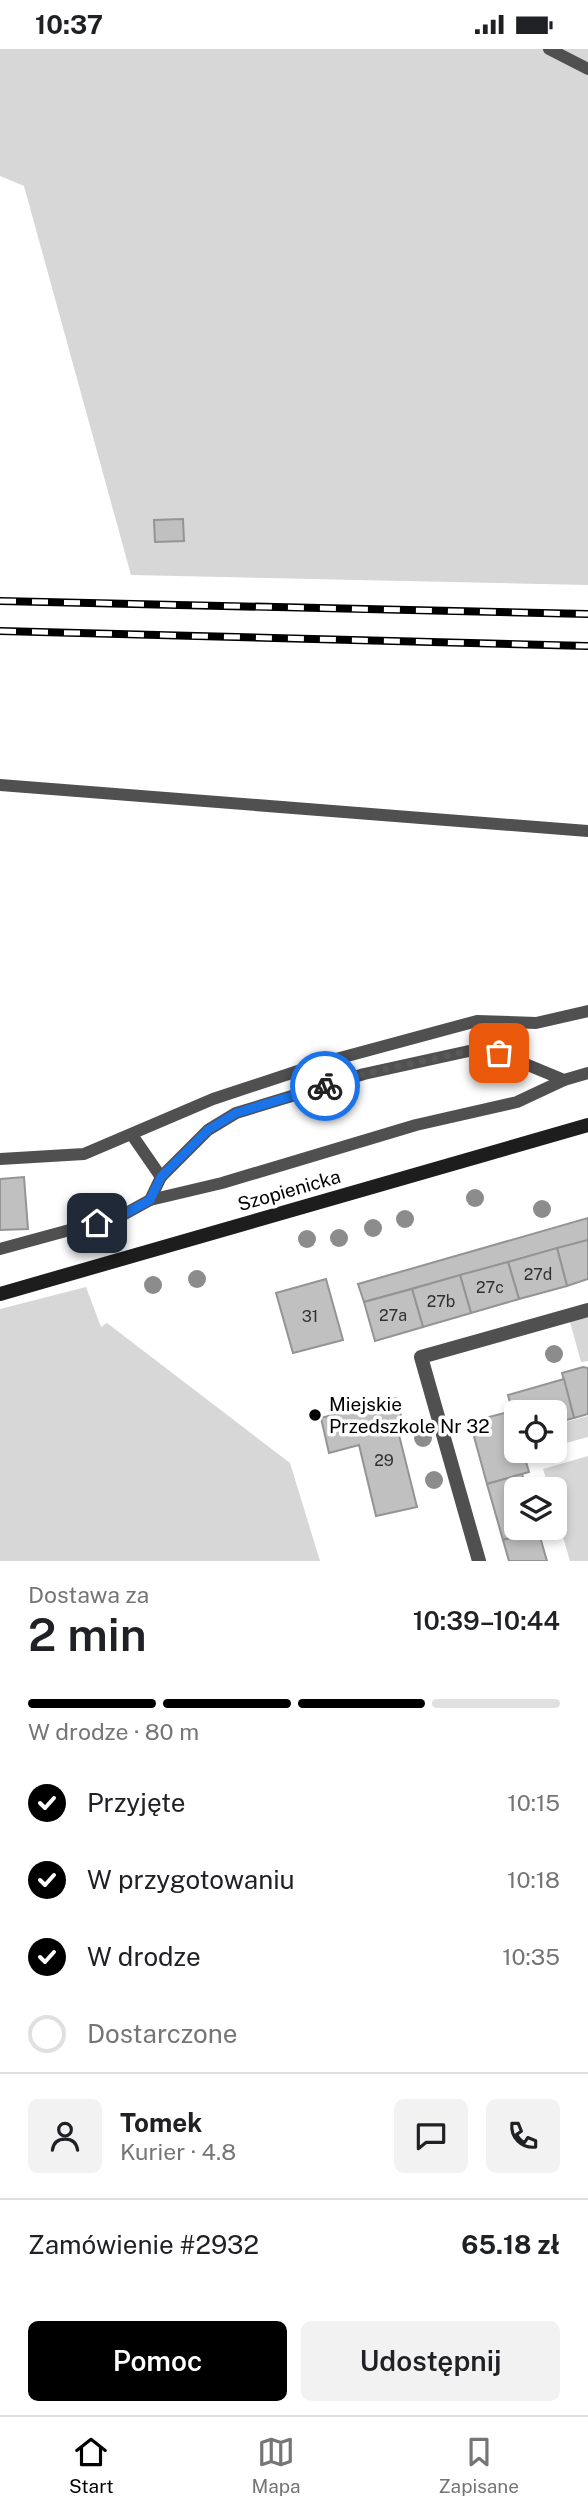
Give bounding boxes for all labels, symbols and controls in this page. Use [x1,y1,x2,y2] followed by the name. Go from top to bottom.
[35,9,103,40] text: 10:37
[469,1023,529,1083] pin
[480,1034,518,1072] icon: bag
[290,1051,360,1121] courier
[306,1067,344,1105] icon: bike
[235,1165,343,1215] street label: Szopienicka
[67,1193,127,1253] pin
[78,1204,116,1242] icon: home
[524,1265,552,1284] house number: 27d
[476,1278,504,1297] house number: 27c
[427,1292,455,1311] house number: 27b
[379,1306,407,1325] house number: 27a
[302,1307,318,1326] house number: 31
[329,1393,490,1437] place label: Miejskie Przedszkole Nr 32
[504,1400,567,1540] map controls
[504,1400,567,1463] button: locate
[307,1407,323,1423] marker: Miejskie Przedszkole Nr 32
[374,1451,394,1470] house number: 29
[504,1477,567,1540] button: layers
[28,1581,149,1608] text: Dostawa za
[413,1605,560,1636] text: 10:39–10:44
[28,1607,147,1661] text: 2 min
[28,1718,199,1745] text: W drodze · 80 m
[28,1784,66,1822] icon: check
[87,1787,186,1818] text: Przyjęte
[507,1789,560,1816] text: 10:15
[28,1861,66,1899] icon: check
[87,1864,295,1895] text: W przygotowaniu
[507,1866,560,1893] text: 10:18
[28,1938,66,1976] icon: check
[87,1941,201,1972] text: W drodze
[502,1943,560,1970] text: 10:35
[87,2018,238,2049] text: Dostarczone
[28,2099,102,2173] button: person
[394,2099,468,2173] button: chat
[486,2099,560,2173] button: phone
[120,2107,202,2138] text: Tomek
[120,2138,236,2165] text: Kurier · 4.8
[28,2229,259,2260] text: Zamówienie #2932
[461,2229,560,2260] text: 65.18 zł
[28,2321,287,2401] button: Pomoc
[301,2321,560,2401] button: Udostępnij
[69,2433,114,2497] tab: Start
[252,2433,301,2497] tab: Mapa
[438,2433,519,2497] tab: Zapisane

